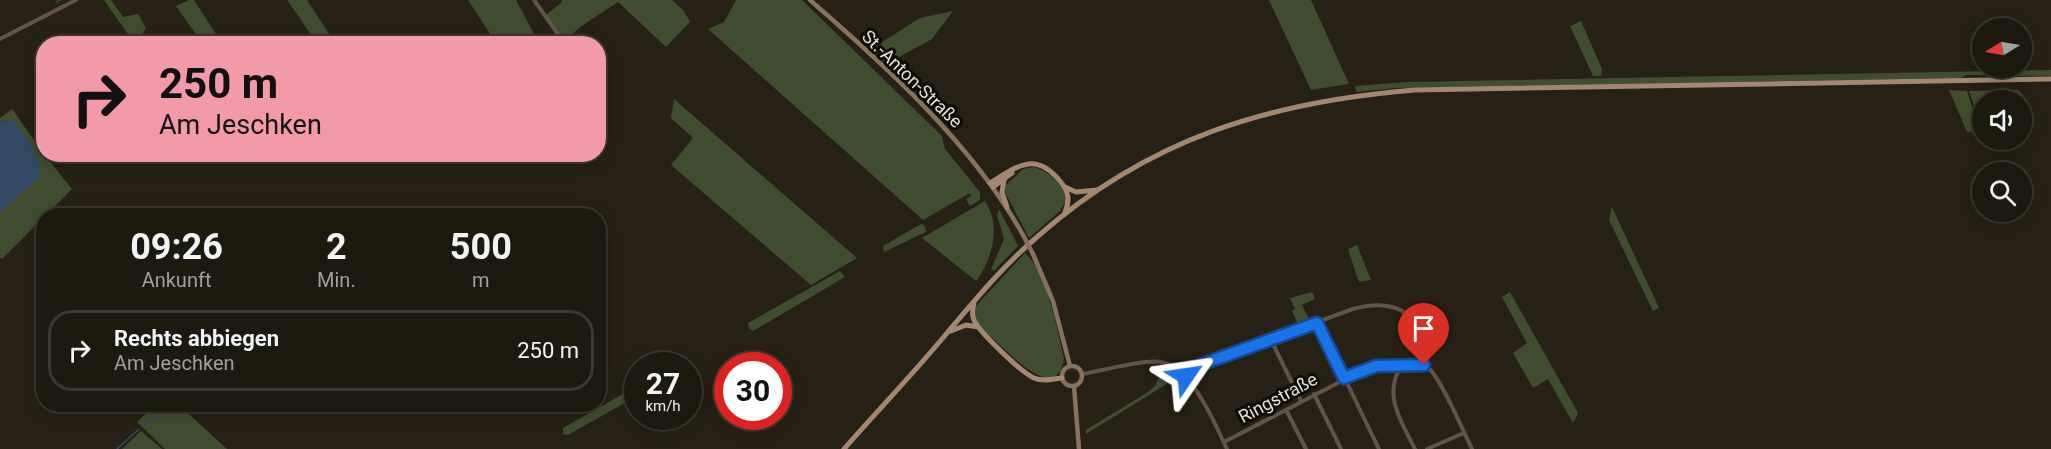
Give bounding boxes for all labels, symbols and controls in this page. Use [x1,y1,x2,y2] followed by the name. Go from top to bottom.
[1972,18,2032,78] north arrow
[1972,18,2032,222] map controls
[858,26,967,132] street label: St.-Anton-Straße
[159,59,278,108] text: 250 m
[60,60,138,138] icon: right
[1972,90,2032,150] button: sound
[159,109,322,141] text: Am Jeschken
[1972,162,2032,222] button: search
[130,226,223,268] text: 09:26
[326,226,347,268] text: 2
[450,226,512,268] text: 500
[142,268,211,292] text: Ankunft
[317,268,356,292] text: Min.
[472,268,490,292] text: m
[1398,303,1449,365] pin
[1407,312,1440,345] icon: arrive
[114,326,279,351] text: Rechts abbiegen
[63,334,96,367] icon: right
[517,338,579,363] text: 250 m
[1154,344,1218,408] position arrow
[114,351,235,375] text: Am Jeschken
[714,352,792,430] speed limit sign: 30
[646,366,680,401] text: 27
[1235,368,1321,427] street label: Ringstraße
[645,397,681,415] text: km/h

